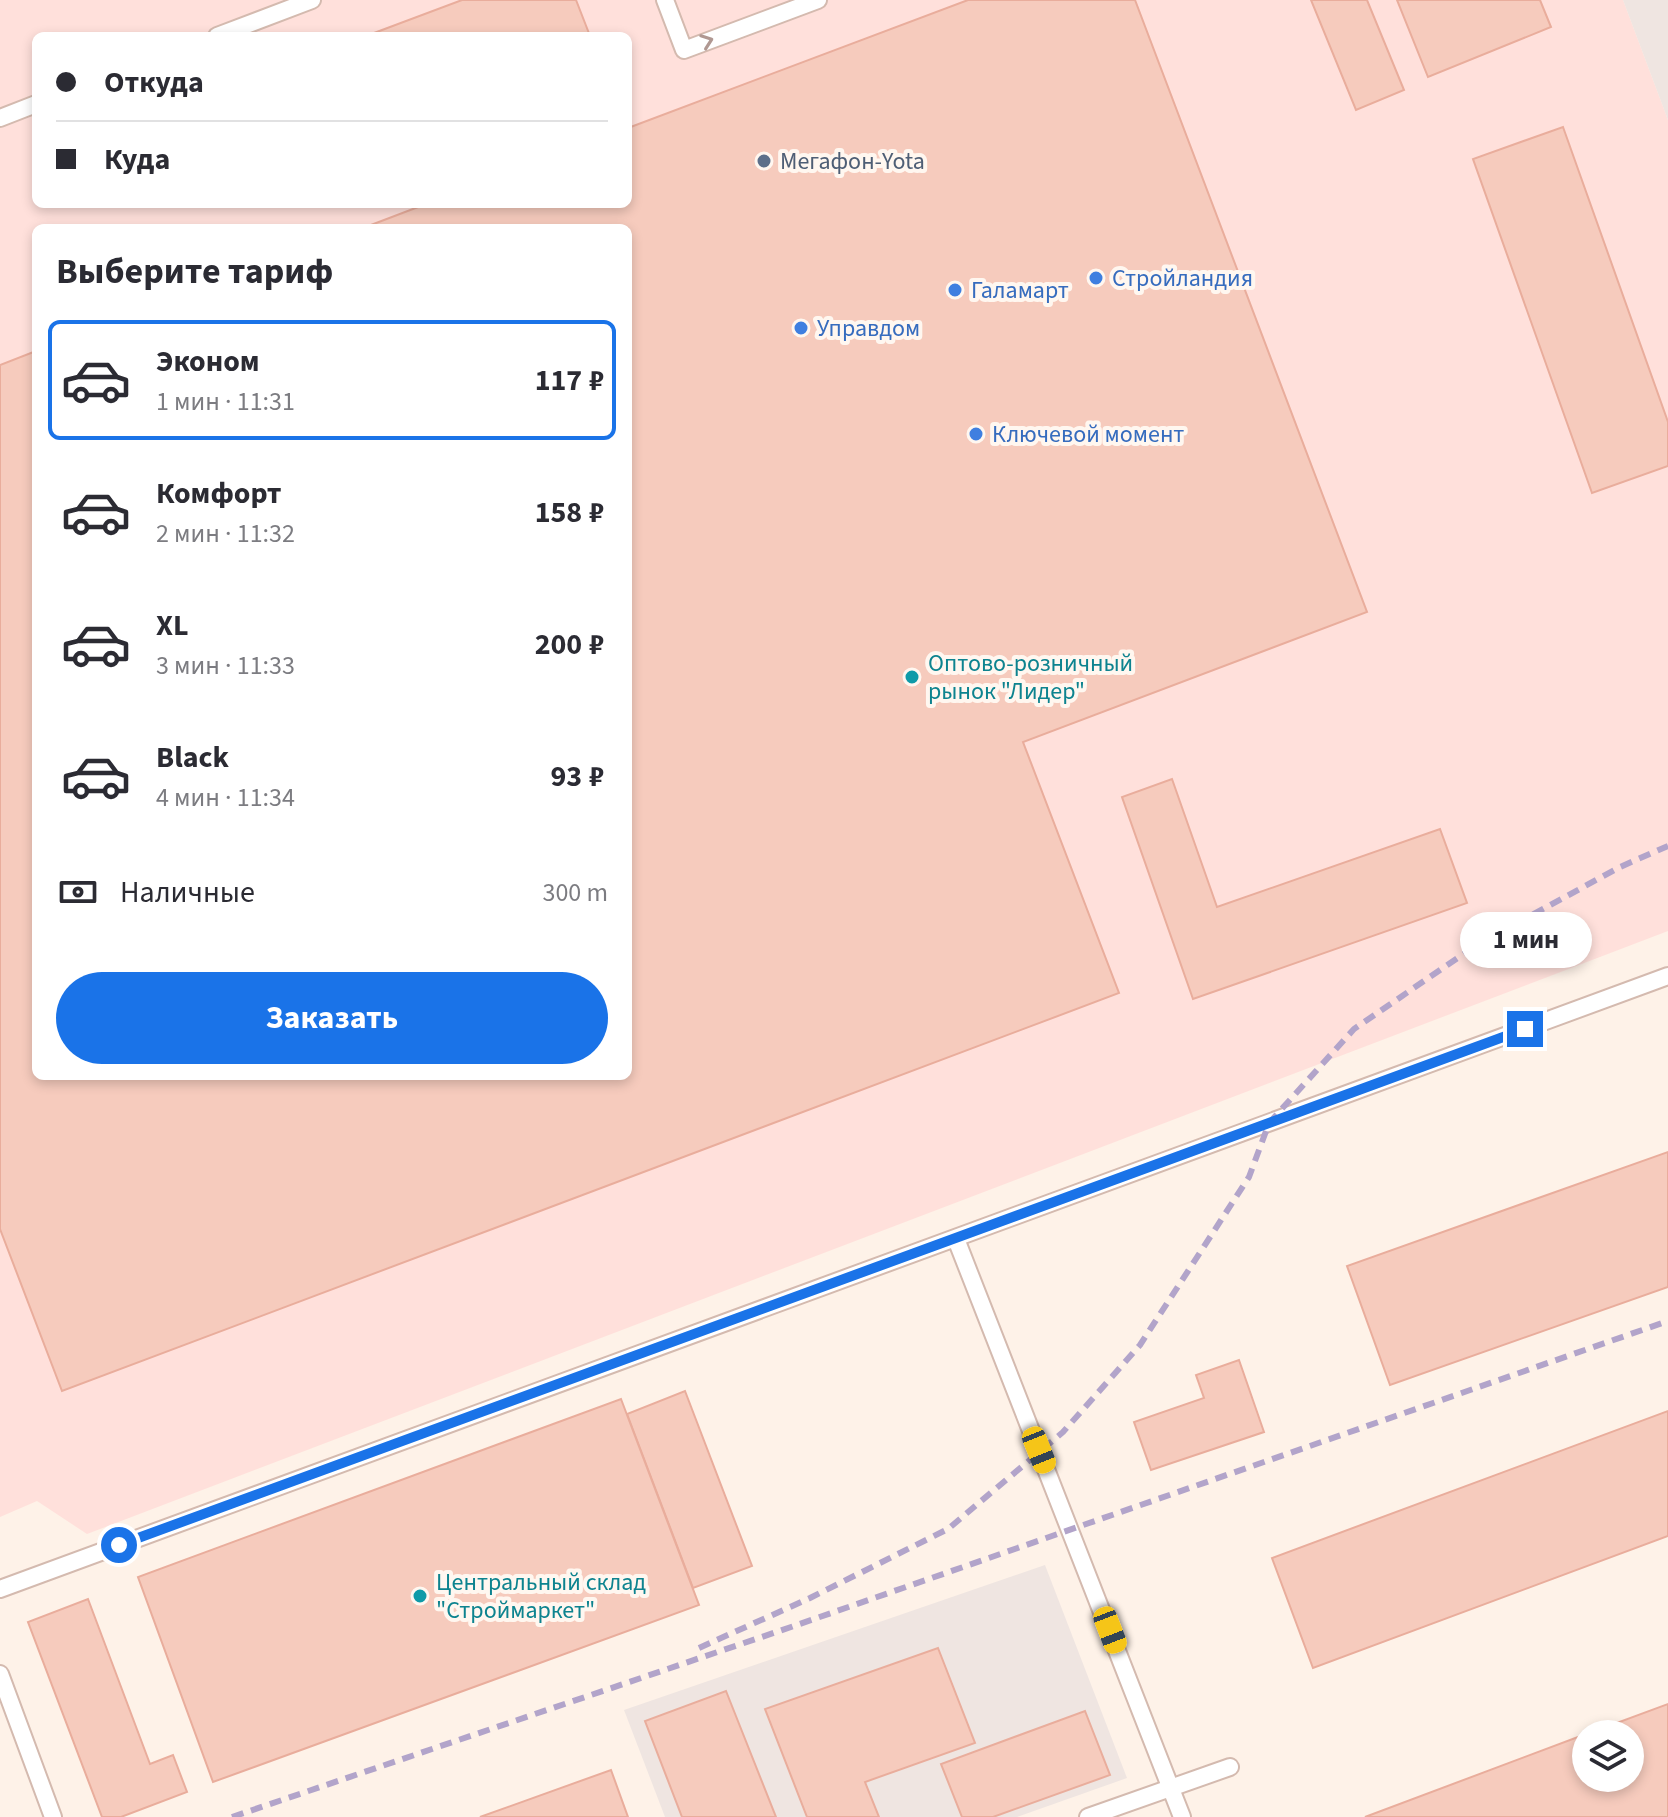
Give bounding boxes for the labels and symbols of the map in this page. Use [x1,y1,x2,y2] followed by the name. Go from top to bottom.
[699,34,713,51] one-way arrow
[780,144,925,179] place label: Мегафон-Yota
[755,152,773,170] marker: Мегафон-Yota
[1112,261,1253,296] place label: Стройландия
[1087,269,1105,287] marker: Стройландия
[971,273,1069,308] place label: Галамарт
[946,281,964,299] marker: Галамарт
[817,311,920,346] place label: Управдом
[792,319,810,337] marker: Управдом
[992,417,1184,452] place label: Ключевой момент
[967,425,985,443] marker: Ключевой момент
[928,646,1133,709] place label: Оптово-розничный рынок "Лидер"
[903,668,921,686] marker: Оптово-розничный рынок "Лидер"
[1459,913,1591,969] callout: 1 мин
[1507,1011,1543,1047] route end
[1019,1423,1059,1477] car
[101,1527,137,1563] route start
[436,1565,646,1628] place label: Центральный склад "Строймаркет"
[411,1587,429,1605] marker: Центральный склад "Строймаркет"
[1090,1603,1130,1657] car

